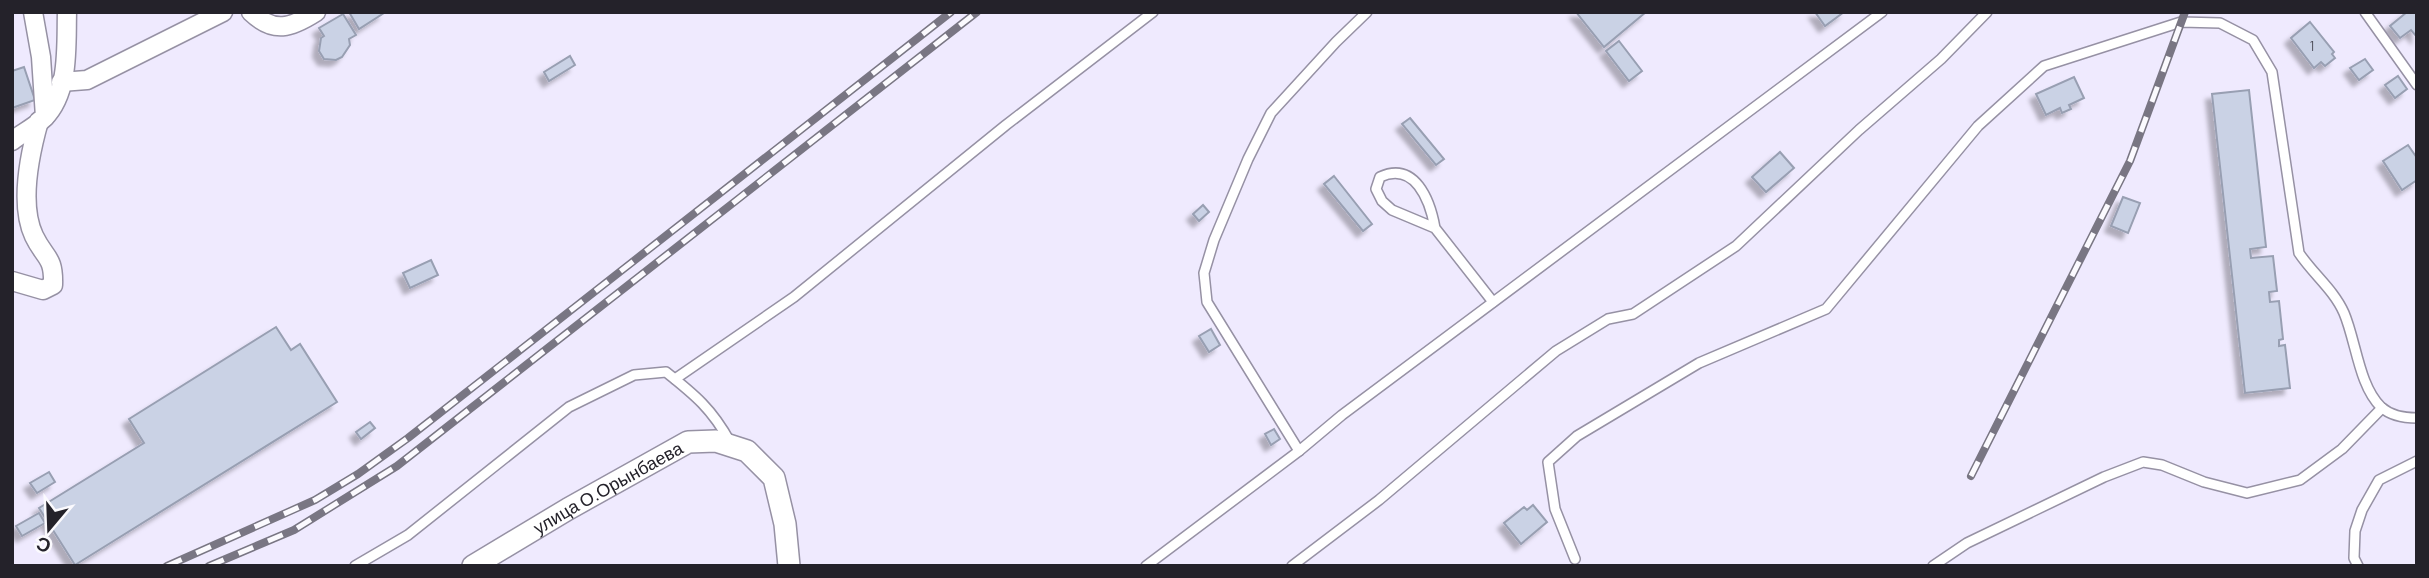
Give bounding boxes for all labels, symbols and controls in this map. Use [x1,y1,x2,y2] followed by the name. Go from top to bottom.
[2310,37,2314,54] house number: 1
[529,436,687,538] street label: улица О.Орынбаева
[14,494,84,564] north arrow
[33,532,54,559] text: С

